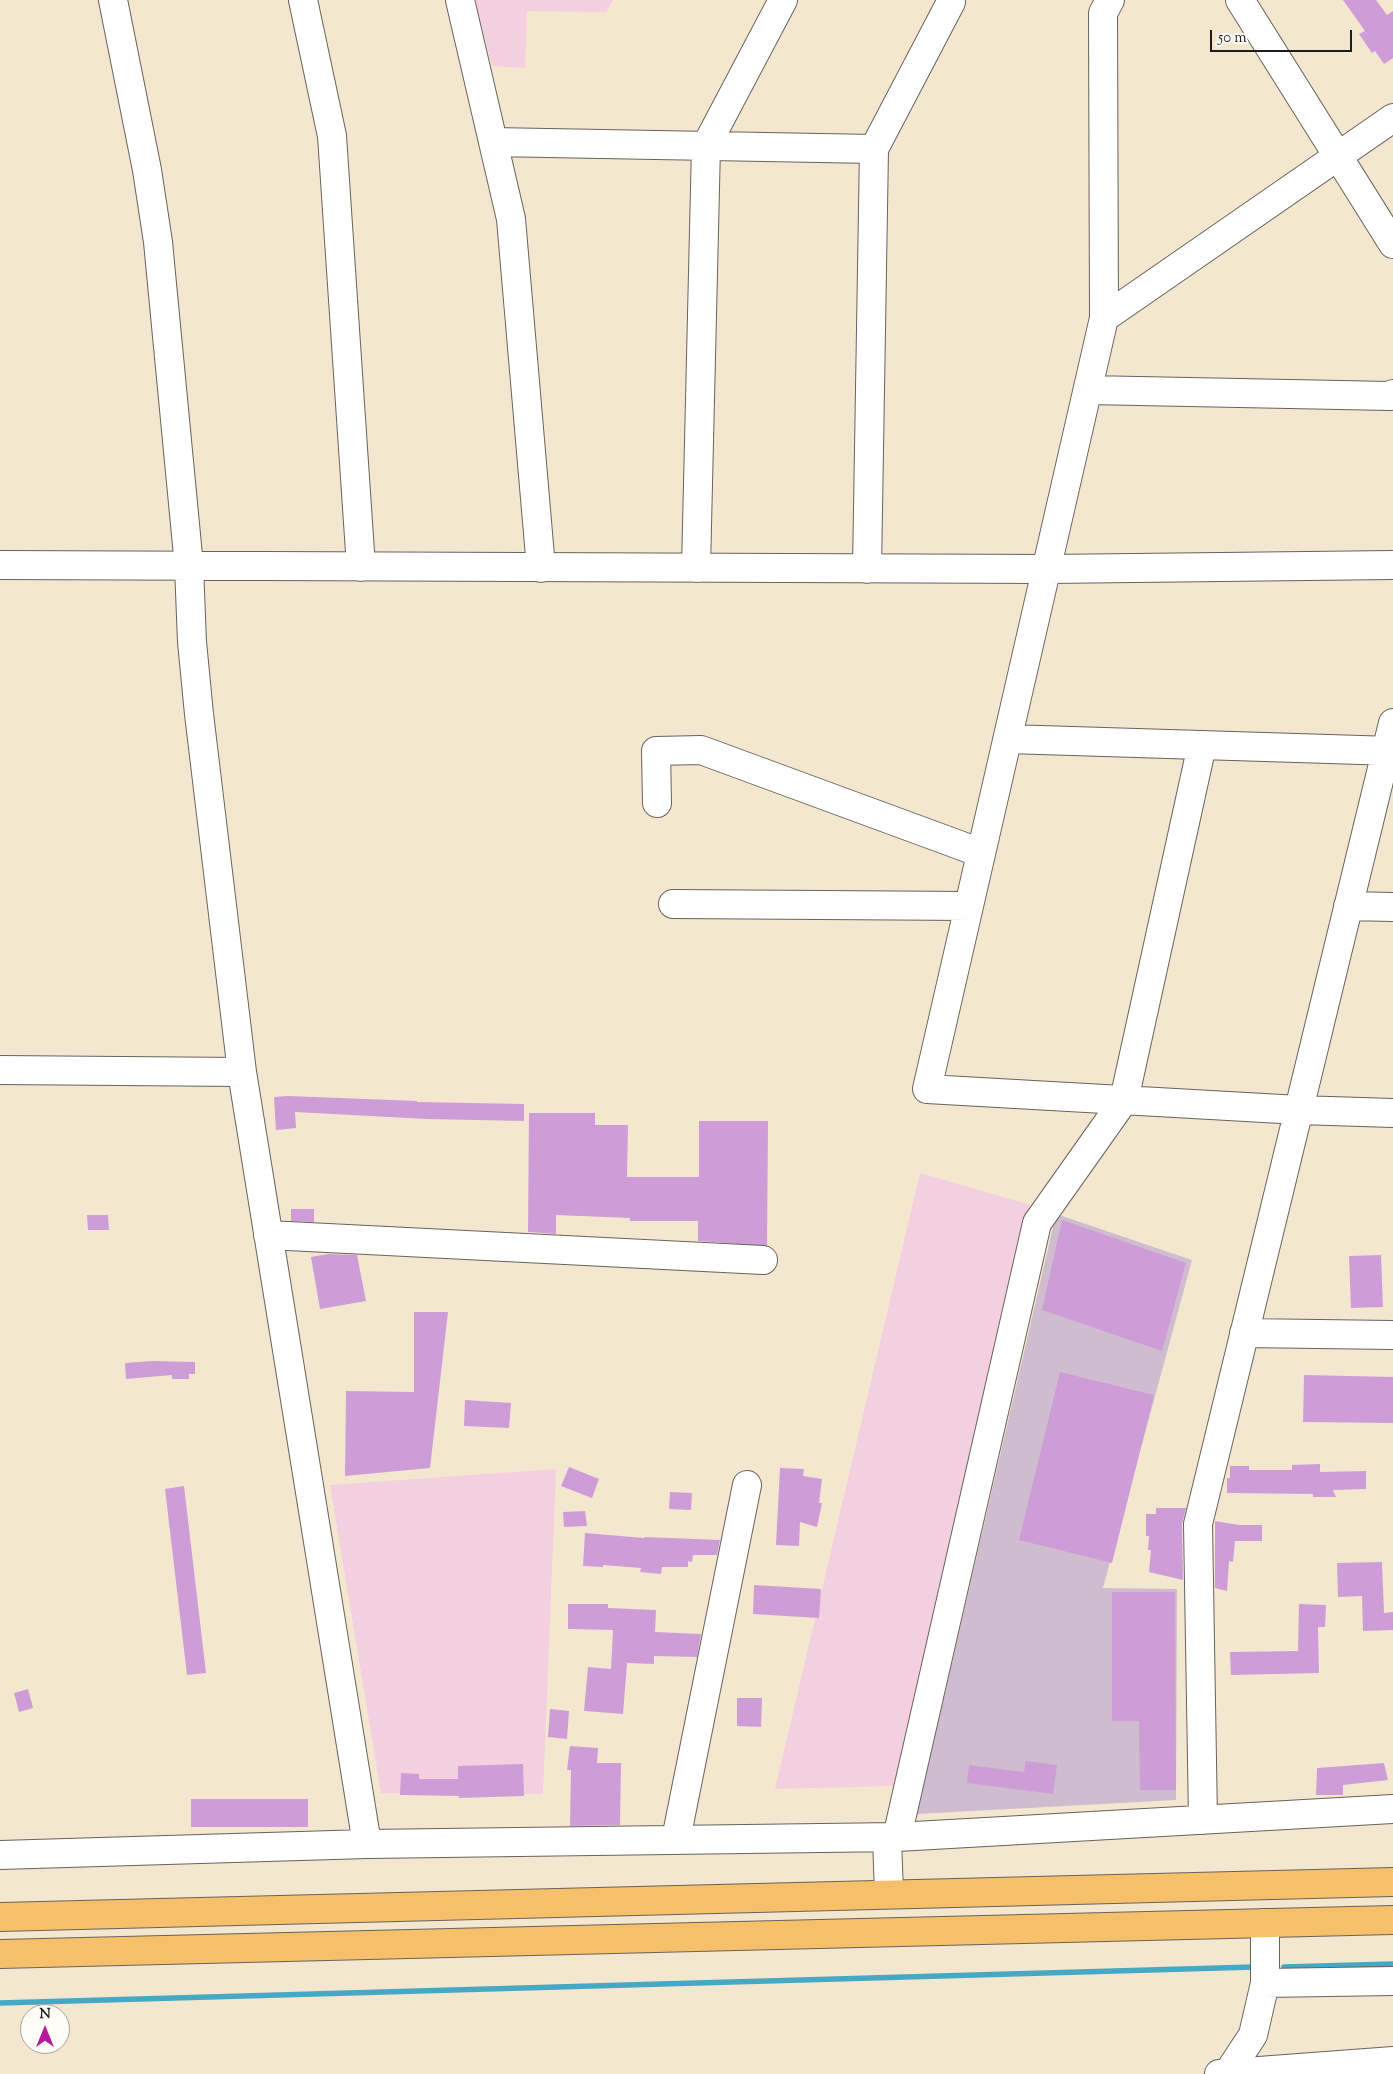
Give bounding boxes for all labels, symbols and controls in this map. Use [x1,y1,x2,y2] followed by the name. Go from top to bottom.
[1213,20,1356,52] scale bar
[1218,28,1247,49] text: 50 m
[20,2004,70,2054] north arrow
[39,2005,51,2025] text: N

